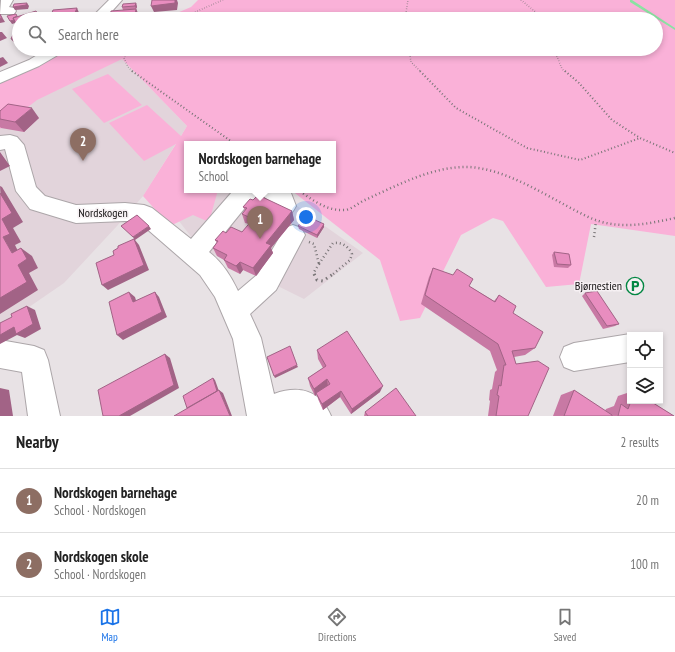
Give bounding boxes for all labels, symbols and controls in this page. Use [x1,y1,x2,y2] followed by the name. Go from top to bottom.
[12,12,663,56] search box
[26,23,48,45] icon: search
[58,25,119,44] text: Search here
[70,128,96,161] pin: 2
[184,141,336,193] popup
[198,149,322,168] text: Nordskogen barnehage
[198,168,229,185] text: School
[78,205,128,220] street label: Nordskogen
[247,206,273,239] pin: 1
[296,207,316,227] your location
[625,276,645,296] parking icon: Bjørnestien
[575,278,622,293] place label: Bjørnestien
[627,332,663,404] map controls
[627,332,663,368] button: locate
[627,368,663,404] button: layers
[16,431,59,453] text: Nearby
[620,434,659,451] text: 2 results
[54,483,177,502] text: Nordskogen barnehage
[26,492,32,509] text: 1
[636,492,659,509] text: 20 m
[54,502,146,519] text: School · Nordskogen
[54,547,149,566] text: Nordskogen skole
[26,556,32,573] text: 2
[630,556,659,573] text: 100 m
[54,566,146,583] text: School · Nordskogen
[99,606,121,644] tab: Map
[318,606,356,644] tab: Directions
[554,606,576,644] tab: Saved

